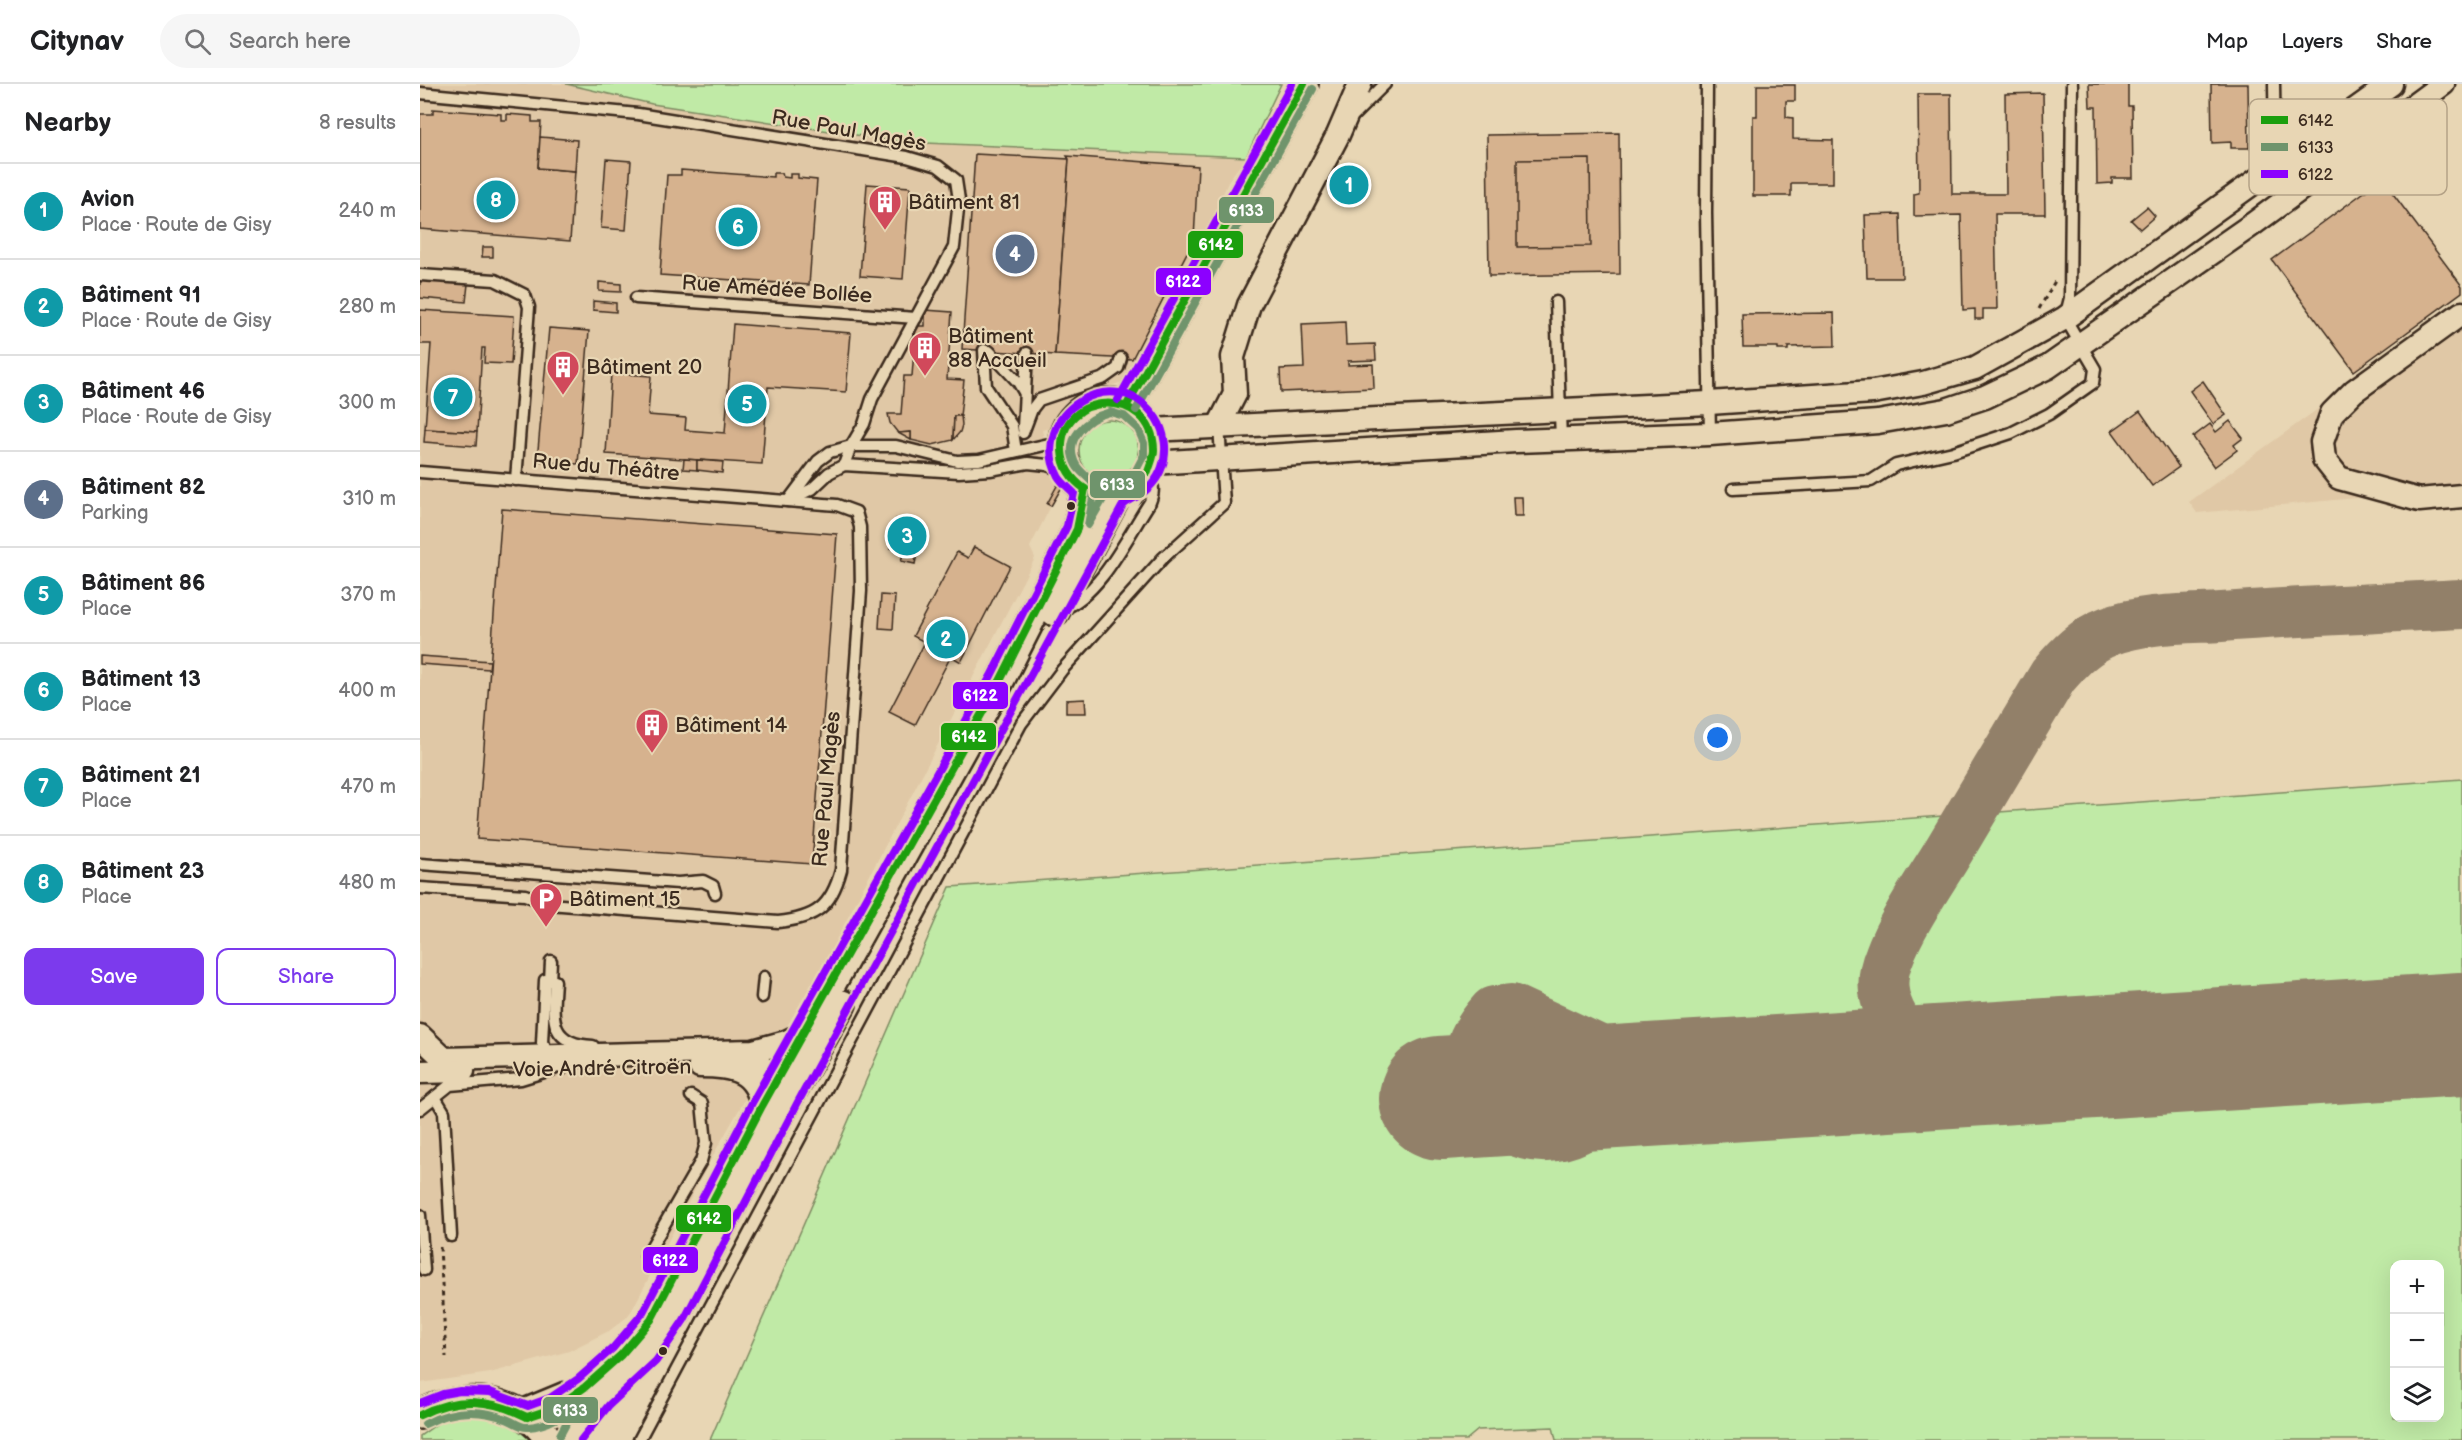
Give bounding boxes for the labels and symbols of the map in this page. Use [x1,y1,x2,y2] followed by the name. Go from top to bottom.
[2249,99,2447,195] legend
[770,105,928,156] street label: Rue Paul Magès
[2298,112,2334,131] text: 6142
[2298,139,2334,158] text: 6133
[1330,162,1368,208] pin: 1
[2298,166,2333,185] text: 6122
[476,178,516,222] pin: 8
[867,184,903,231] building icon: Bâtiment 81
[908,190,1020,215] place label: Bâtiment 81
[1218,196,1275,224] line badge: 6133
[1228,202,1264,221] text: 6133
[718,204,758,250] pin: 6
[1187,230,1244,259] line badge: 6142
[996,232,1034,276] pin: 4
[1198,236,1234,255] text: 6142
[1155,267,1212,296] line badge: 6122
[681,270,873,309] street label: Rue Amédée Bollée
[1165,273,1201,292] text: 6122
[948,324,1047,373] place label: Bâtiment 88 Accueil
[907,330,943,377] building icon: Bâtiment 88 Accueil
[545,349,581,396] building icon: Bâtiment 20
[586,355,702,380] place label: Bâtiment 20
[434,374,472,420] pin: 7
[728,382,766,426] pin: 5
[531,449,681,486] street label: Rue du Théâtre
[1089,470,1146,499] line badge: 6133
[1099,476,1135,495] text: 6133
[1065,500,1077,512] unlabelled marker
[888,514,926,558] pin: 3
[926,616,966,662] pin: 2
[952,681,1009,710] line badge: 6122
[962,687,998,706] text: 6122
[634,707,670,754] building icon: Bâtiment 14
[807,710,846,868] street label: Rue Paul Magès
[675,713,788,738] place label: Bâtiment 14
[940,722,997,751] line badge: 6142
[1703,723,1732,752] your location
[951,728,987,747] text: 6142
[528,881,564,928] parking icon: Bâtiment 15
[569,887,681,912] place label: Bâtiment 15
[513,1054,691,1083] street label: Voie André Citroën
[675,1204,732,1233] line badge: 6142
[686,1210,722,1229] text: 6142
[642,1246,699,1274] line badge: 6122
[652,1252,688,1271] text: 6122
[657,1345,669,1357] unlabelled marker
[542,1396,599,1424] line badge: 6133
[552,1402,588,1421] text: 6133

